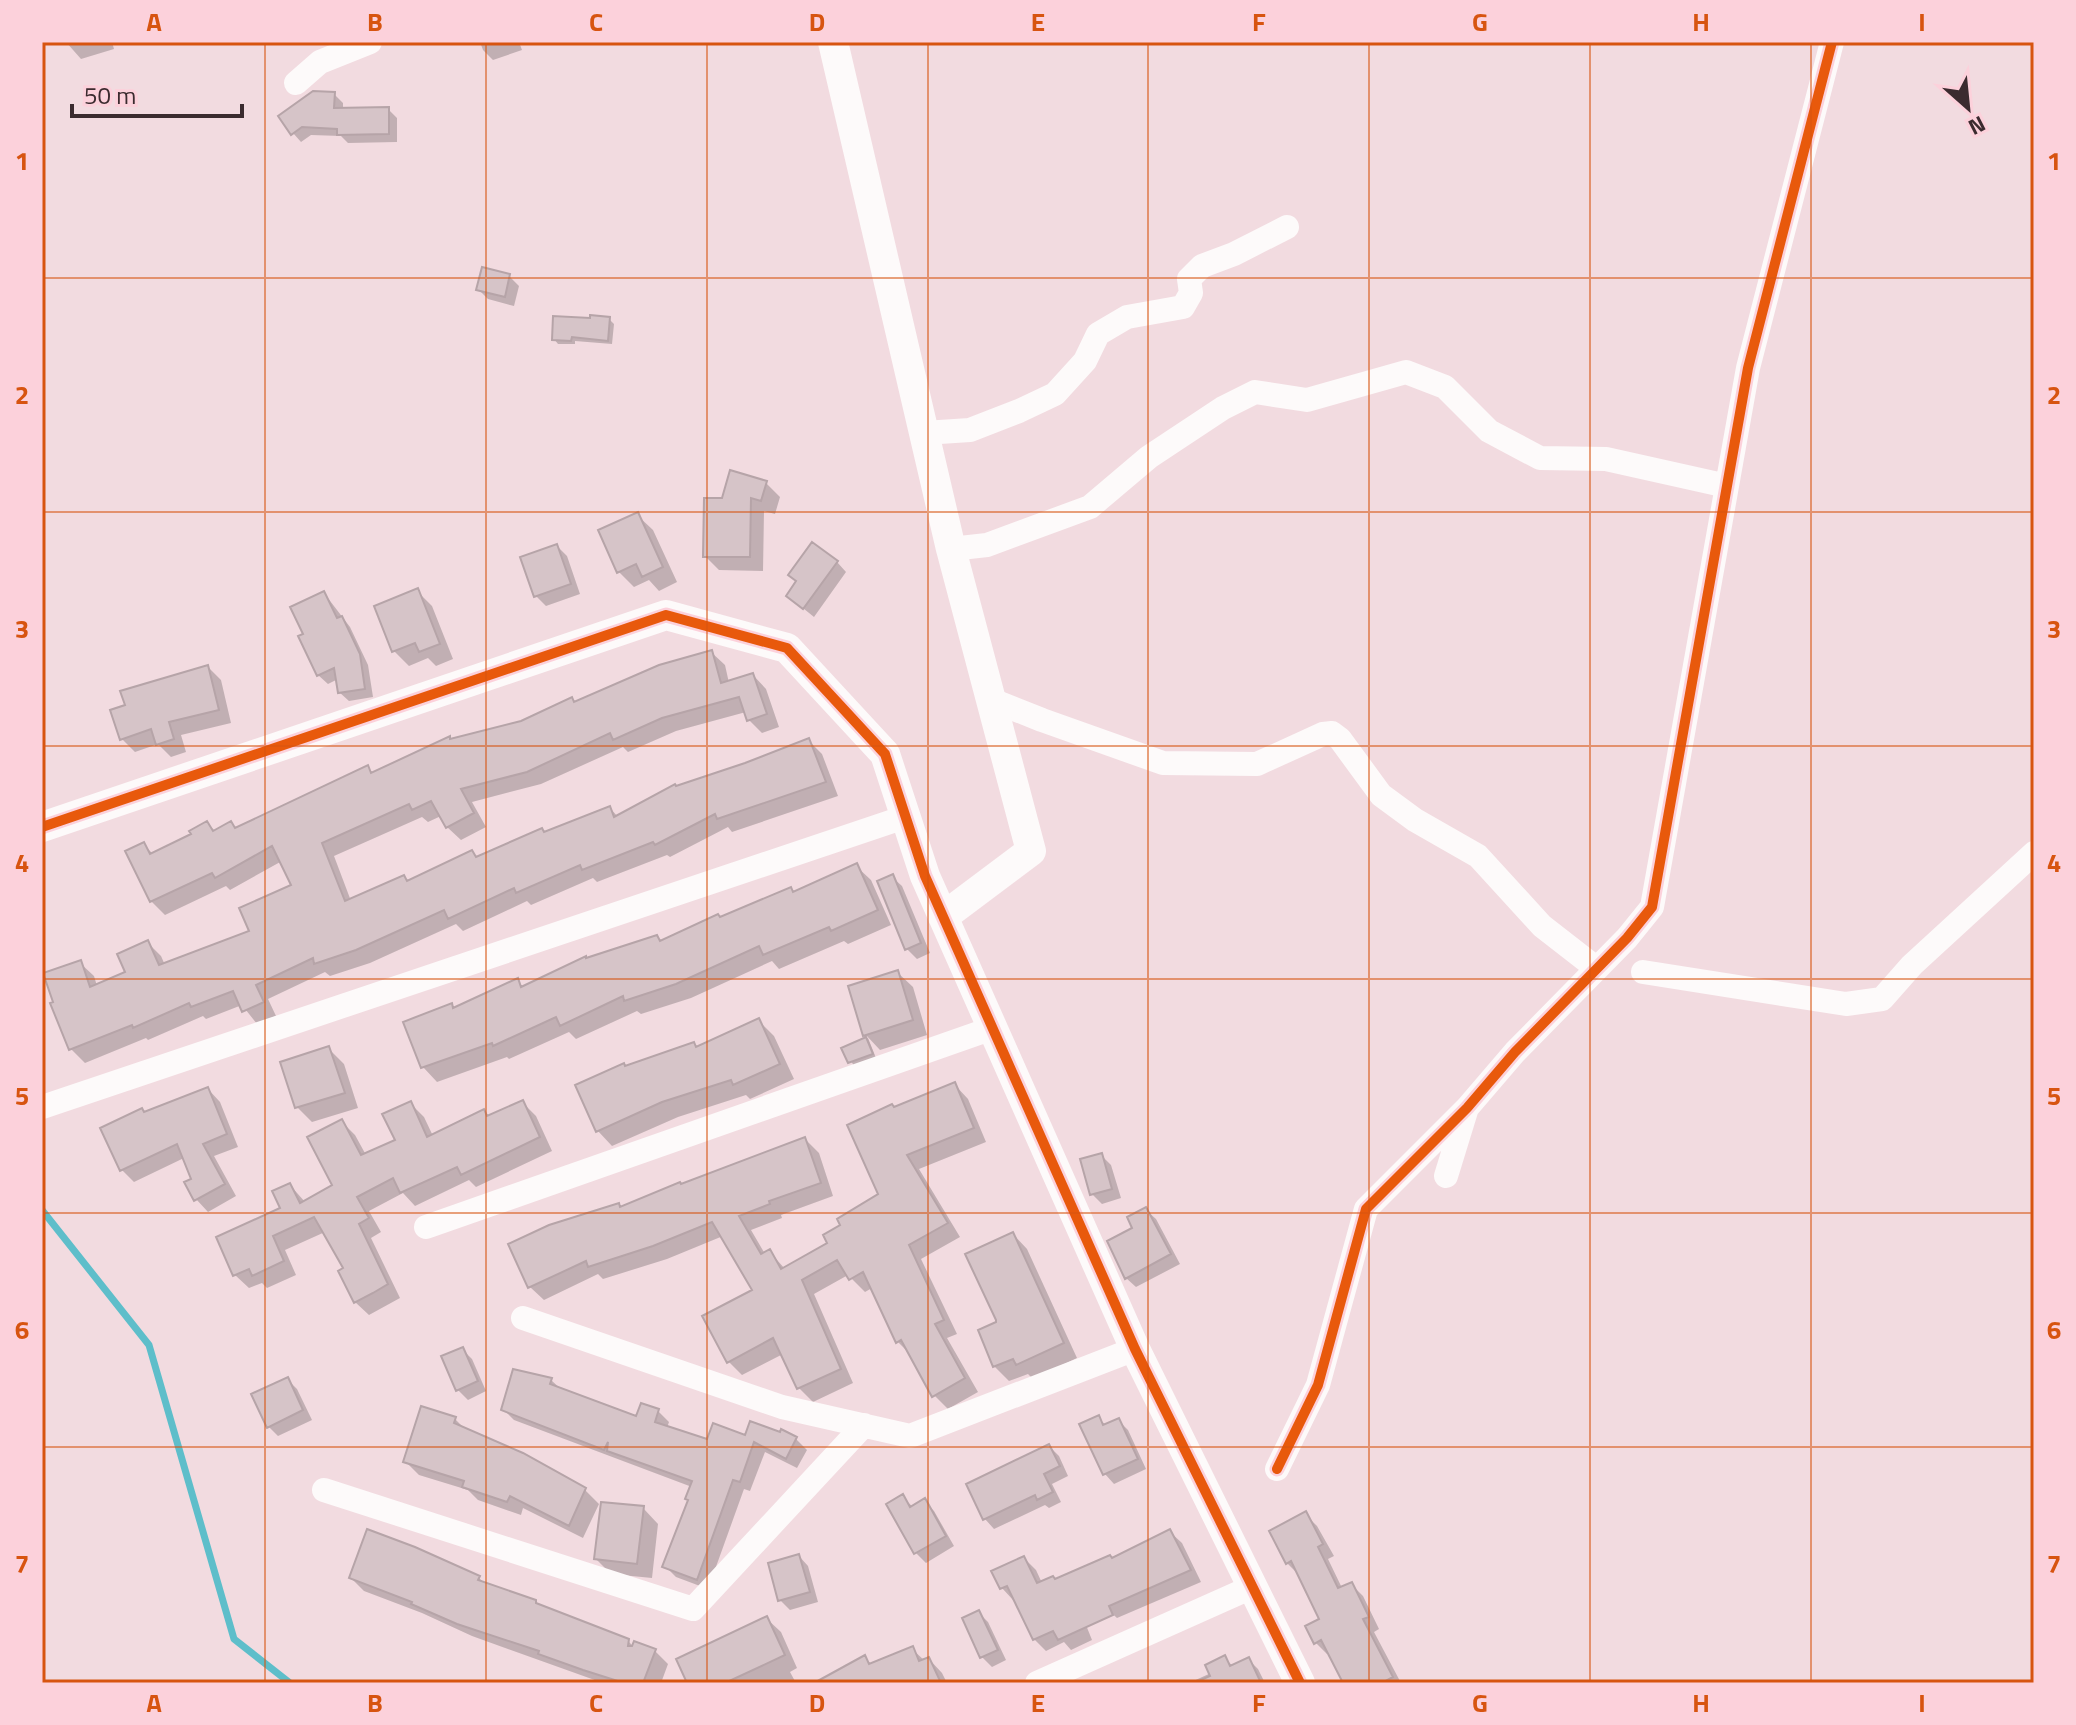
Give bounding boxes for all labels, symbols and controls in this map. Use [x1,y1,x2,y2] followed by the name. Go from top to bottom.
[146,2,162,41] text: A
[367,2,383,41] text: B
[589,2,603,41] text: C
[809,2,825,41] text: D
[1031,2,1045,41] text: E
[1252,2,1266,41] text: F
[1472,2,1488,41] text: G
[1692,2,1710,41] text: H
[1918,2,1926,41] text: I
[72,68,242,118] scale bar
[1928,68,2008,148] north arrow
[84,77,136,113] text: 50 m
[1963,107,1992,144] text: N
[15,141,29,180] text: 1
[2047,141,2061,180] text: 1
[15,375,29,414] text: 2
[2047,375,2061,414] text: 2
[15,609,29,648] text: 3
[2047,609,2061,648] text: 3
[15,843,29,882] text: 4
[2047,843,2061,882] text: 4
[15,1076,29,1115] text: 5
[2047,1076,2061,1115] text: 5
[15,1310,29,1349] text: 6
[2047,1310,2061,1349] text: 6
[15,1544,29,1583] text: 7
[2047,1544,2061,1583] text: 7
[146,1683,162,1722] text: A
[367,1683,383,1722] text: B
[589,1683,603,1722] text: C
[809,1683,825,1722] text: D
[1031,1683,1045,1722] text: E
[1252,1683,1266,1722] text: F
[1472,1683,1488,1722] text: G
[1692,1683,1710,1722] text: H
[1918,1683,1926,1722] text: I

